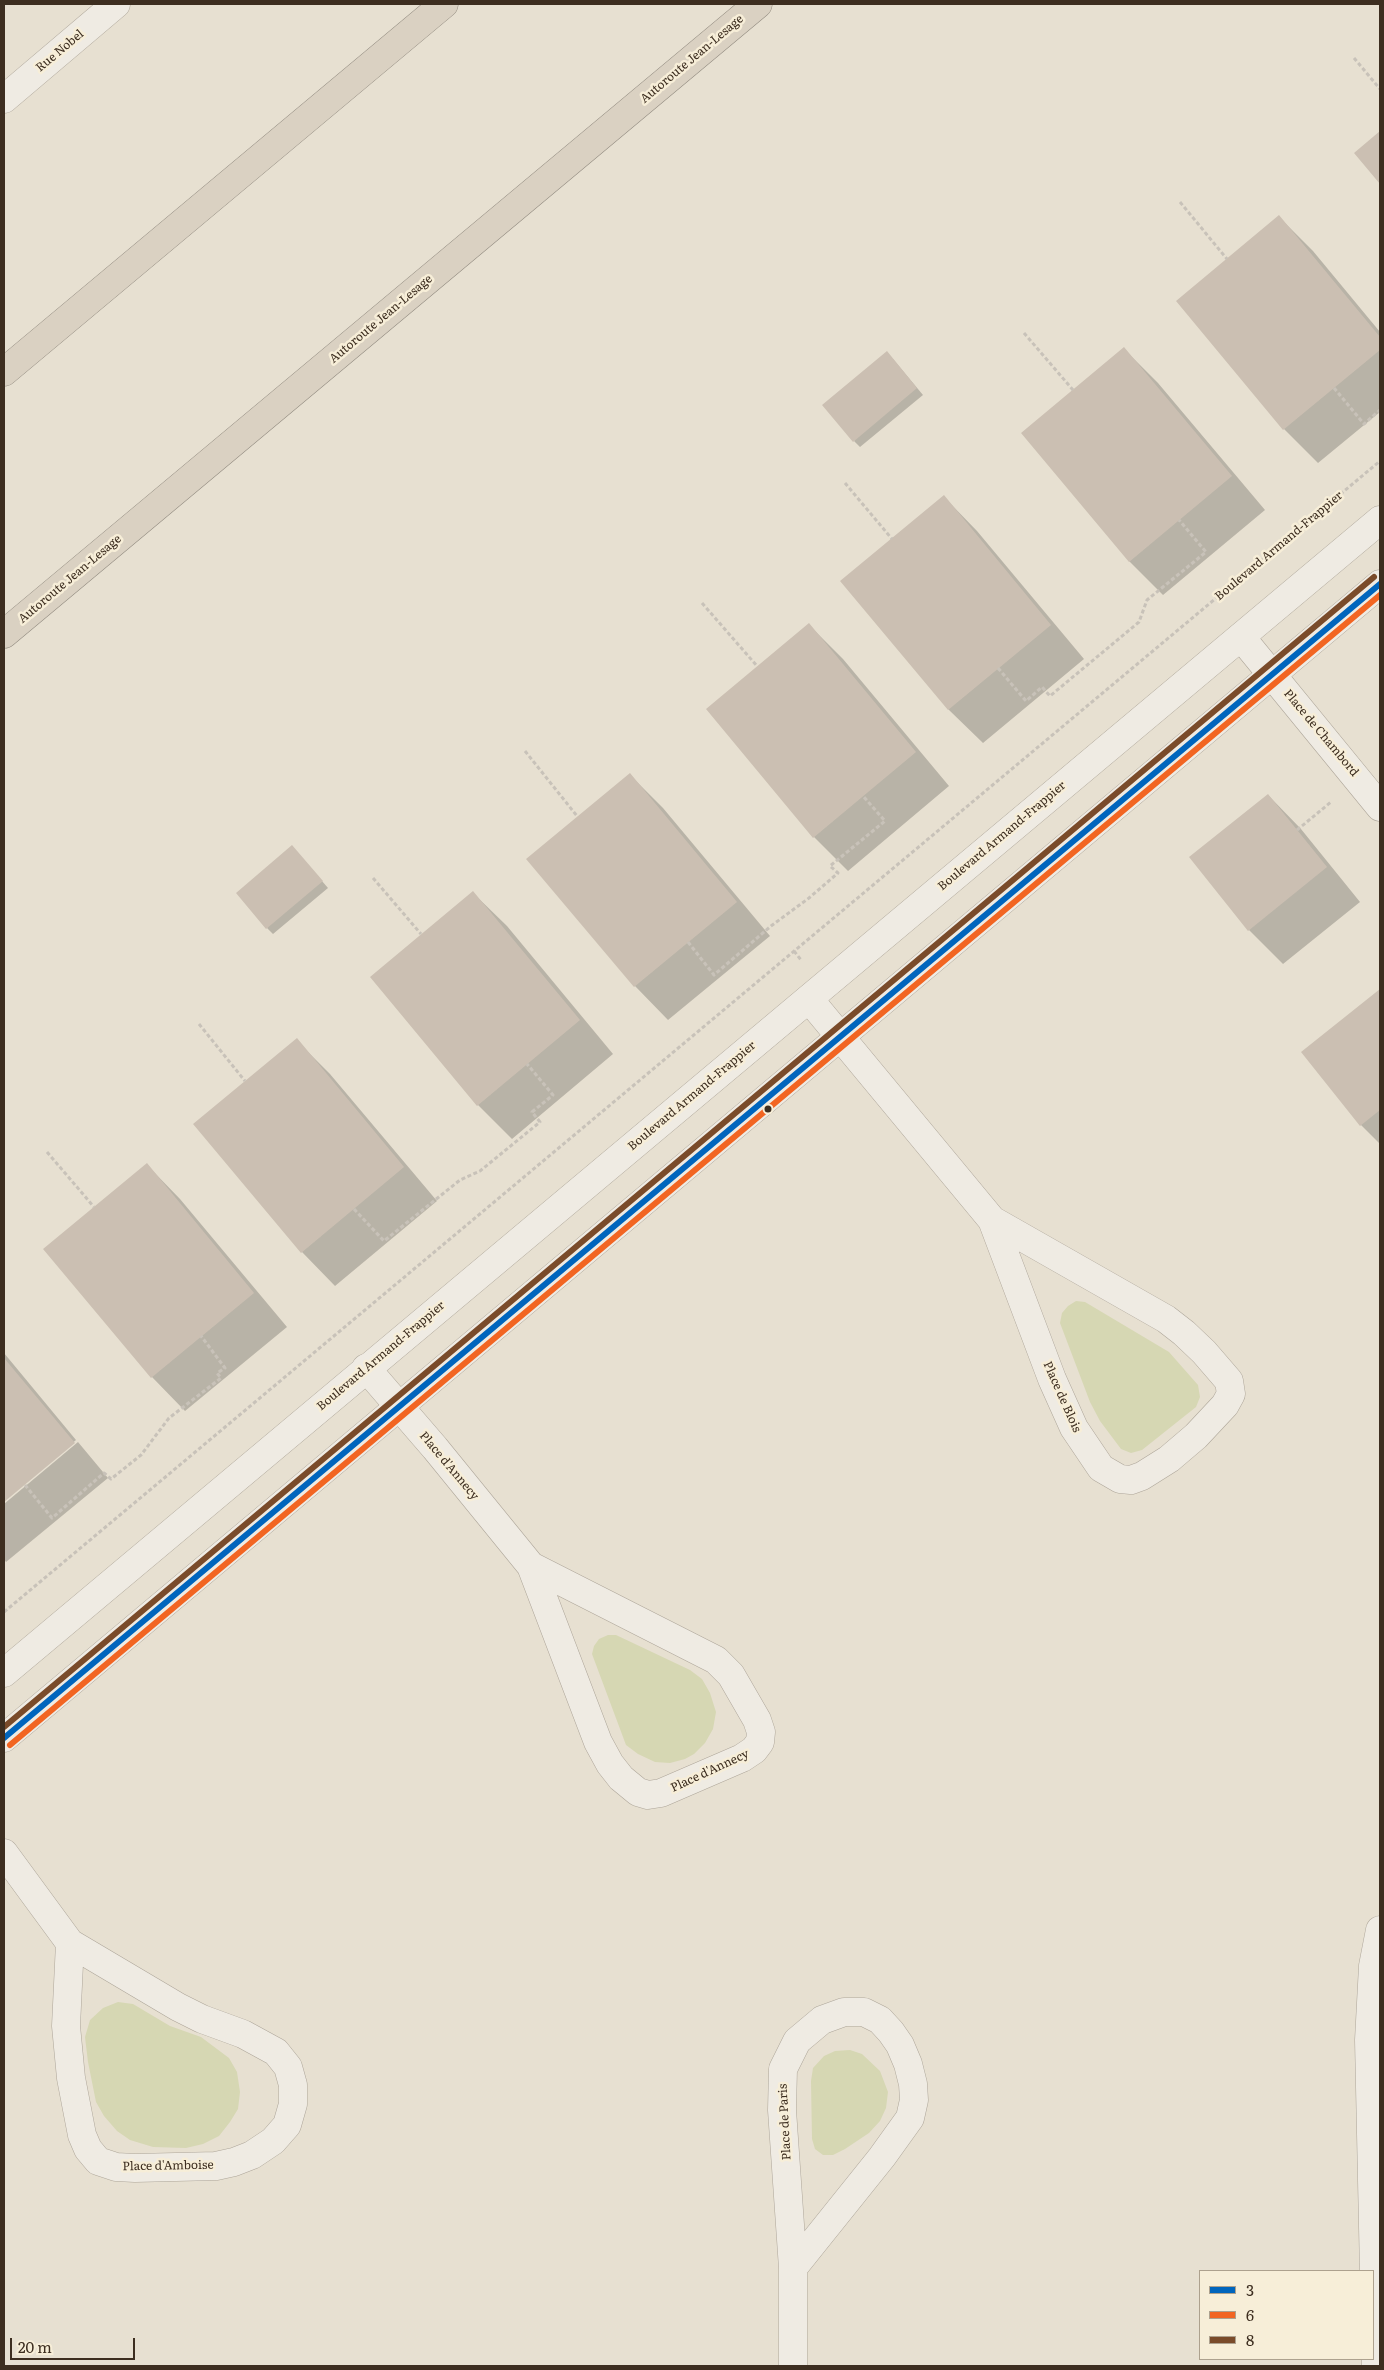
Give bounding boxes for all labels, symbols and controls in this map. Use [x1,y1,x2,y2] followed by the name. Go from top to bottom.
[638,12,746,106] street label: Autoroute Jean-Lesage
[33,27,87,75] street label: Rue Nobel
[327,272,435,366] street label: Autoroute Jean-Lesage
[1212,488,1346,604] street label: Boulevard Armand-Frappier
[16,532,124,626] street label: Autoroute Jean-Lesage
[1280,687,1362,779] street label: Place de Chambord
[935,778,1069,894] street label: Boulevard Armand-Frappier
[625,1038,759,1154] street label: Boulevard Armand-Frappier
[763,1104,773,1114] unlabelled marker
[314,1298,448,1414] street label: Boulevard Armand-Frappier
[1040,1359,1084,1435] street label: Place de Blois
[416,1429,482,1503] street label: Place d'Annecy
[669,1747,751,1795] street label: Place d'Annecy
[776,2083,794,2161] street label: Place de Paris
[122,2158,214,2174] street label: Place d'Amboise
[1199,2270,1374,2360] legend
[1246,2278,1254,2301] text: 3
[1246,2303,1254,2326] text: 6
[12,2328,138,2360] scale bar
[1246,2328,1254,2351] text: 8
[18,2335,52,2358] text: 20 m

